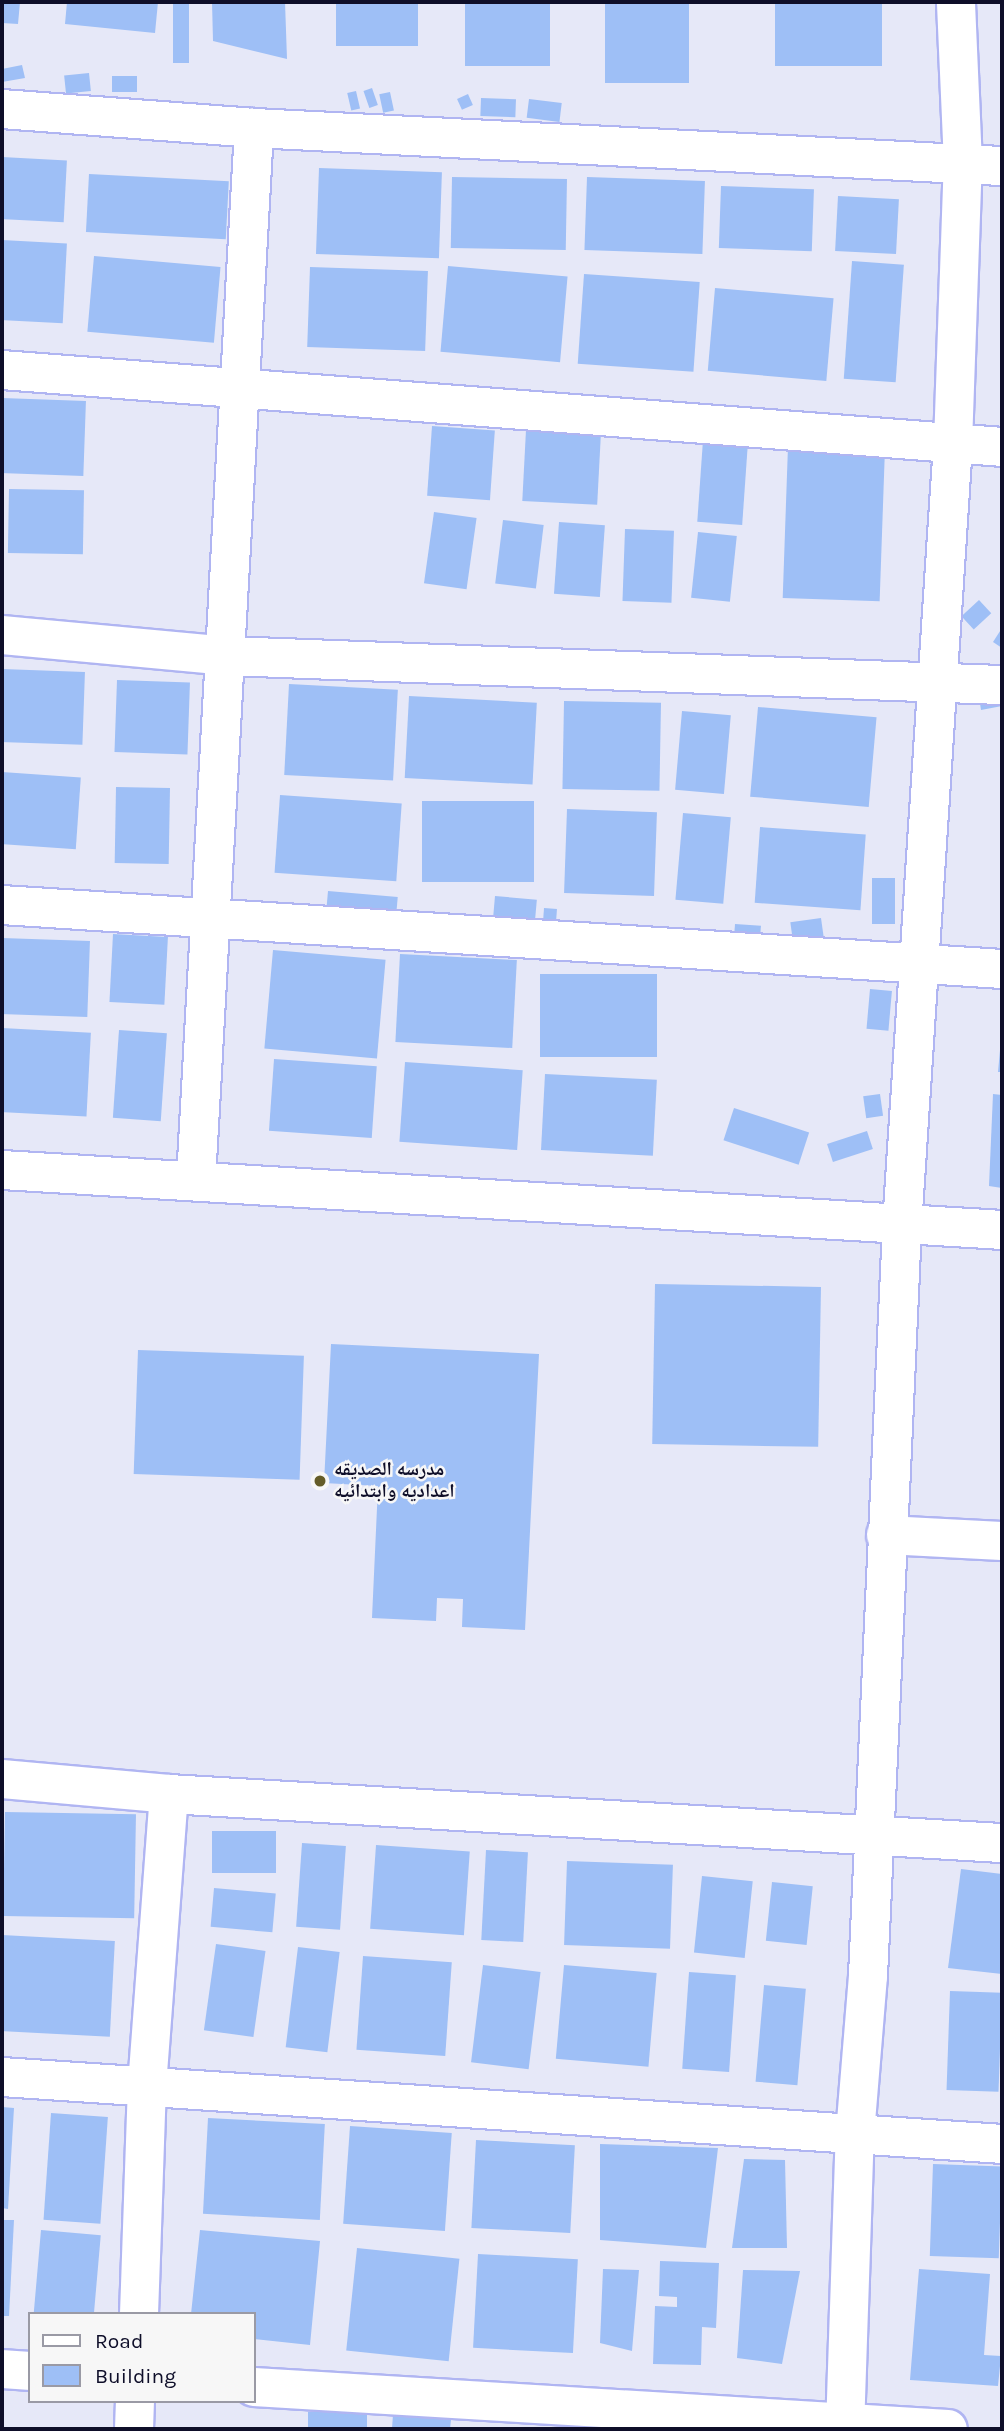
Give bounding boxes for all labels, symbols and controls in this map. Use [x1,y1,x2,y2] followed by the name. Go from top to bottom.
[334,1459,455,1503] place label: مدرسه الصديقه اعداديه وابتدائيه
[312,1473,328,1489] marker: مدرسه الصديقه اعداديه وابتدائيه
[28,2312,256,2403] legend
[95,2329,143,2353] text: Road
[95,2364,176,2388] text: Building

